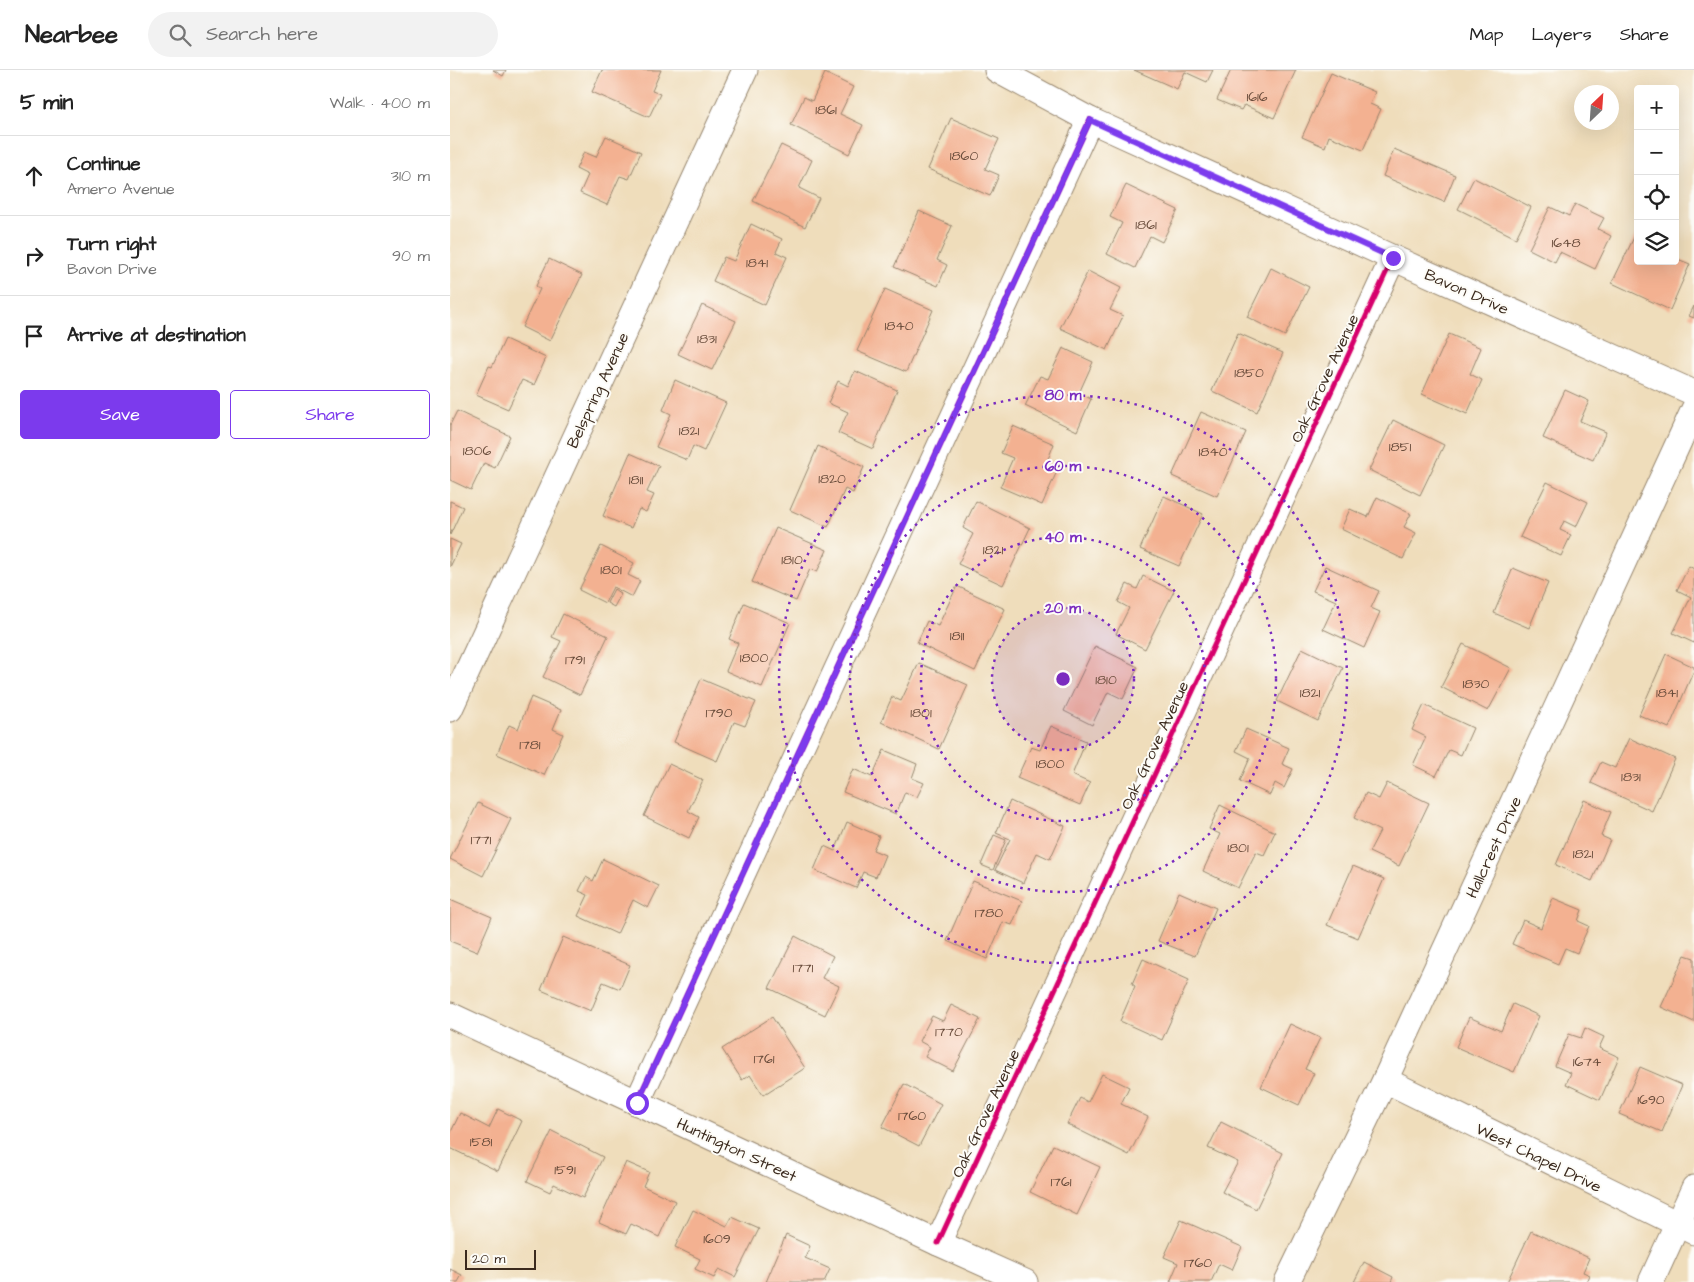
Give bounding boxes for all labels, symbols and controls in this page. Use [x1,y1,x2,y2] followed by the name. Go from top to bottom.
[148,12,498,57] search box
[25,18,118,52] text: Nearbee
[166,21,194,49] icon: search
[206,21,318,48] text: Search here
[1469,22,1503,47] text: Map
[1531,22,1592,47] text: Layers
[1620,22,1669,47] text: Share
[1574,85,1619,130] north arrow
[1634,85,1679,265] map controls
[1634,85,1679,130] button: +
[1246,87,1268,107] house number: 1616
[20,88,73,117] text: 5 min
[329,92,430,114] text: Walk · 400 m
[815,100,837,120] house number: 1861
[1634,130,1679,175] button: −
[950,146,978,166] house number: 1860
[67,151,141,178] text: Continue
[20,162,48,190] icon: ahead
[391,165,430,187] text: 310 m
[1634,175,1679,220] button: locate
[67,178,175,200] text: Amero Avenue
[1135,215,1157,235] house number: 1861
[1634,220,1679,265] button: layers
[67,231,156,258] text: Turn right
[1551,233,1581,253] house number: 1648
[20,242,48,270] icon: right
[392,245,430,267] text: 90 m
[1382,247,1405,270] route end
[746,253,768,273] house number: 1841
[67,258,157,280] text: Bavon Drive
[1421,264,1512,320] street label: Bavon Drive
[1285,310,1364,446] street label: Oak Grove Avenue
[884,316,914,336] house number: 1840
[20,322,48,350] icon: arrive
[67,322,246,349] text: Arrive at destination
[561,329,635,452] street label: Belspring Avenue
[697,329,717,349] house number: 1831
[1234,363,1264,383] house number: 1850
[1045,385,1082,406] text: 80 m
[20,390,220,439] button: Save
[230,390,430,439] button: Share
[679,421,700,441] house number: 1821
[1389,437,1411,457] house number: 1851
[463,441,491,461] house number: 1806
[1198,442,1228,462] house number: 1840
[1045,456,1082,477] text: 60 m
[818,469,846,489] house number: 1820
[629,470,643,490] house number: 1811
[1044,527,1082,548] text: 40 m
[983,540,1004,560] house number: 1821
[781,550,803,570] house number: 1810
[600,560,622,580] house number: 1801
[1044,598,1081,619] text: 20 m
[950,626,964,646] house number: 1811
[740,648,768,668] house number: 1800
[565,650,585,670] house number: 1791
[1054,670,1072,688] centre of rings
[1095,670,1117,690] house number: 1810
[1463,674,1490,694] house number: 1830
[1115,677,1194,813] street label: Oak Grove Avenue
[1300,683,1321,703] house number: 1821
[1656,683,1678,703] house number: 1841
[705,703,733,723] house number: 1790
[910,703,932,723] house number: 1801
[519,735,541,755] house number: 1781
[1036,754,1064,774] house number: 1800
[1621,767,1641,787] house number: 1831
[1461,793,1527,902] street label: Hallcrest Drive
[471,830,492,850] house number: 1771
[1227,838,1249,858] house number: 1801
[1573,844,1594,864] house number: 1821
[975,903,1003,923] house number: 1780
[793,958,814,978] house number: 1771
[935,1022,963,1042] house number: 1770
[946,1045,1025,1181] street label: Oak Grove Avenue
[754,1049,775,1069] house number: 1761
[1573,1052,1602,1072] house number: 1674
[1637,1090,1665,1110] house number: 1690
[626,1092,649,1115] route start
[898,1106,926,1126] house number: 1760
[673,1112,801,1189] street label: Huntington Street
[1472,1118,1605,1198] street label: West Chapel Drive
[470,1132,492,1152] house number: 1581
[554,1160,576,1180] house number: 1591
[1051,1172,1072,1192] house number: 1761
[703,1229,731,1249] house number: 1609
[465,1247,536,1270] scale bar
[472,1249,505,1269] text: 20 m
[1184,1253,1212,1273] house number: 1760

